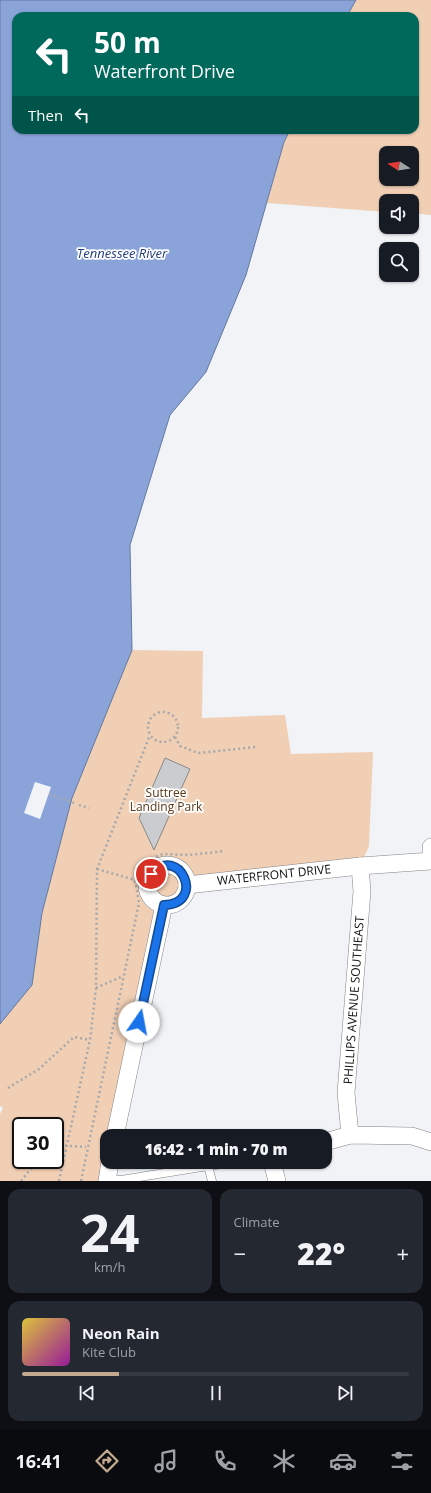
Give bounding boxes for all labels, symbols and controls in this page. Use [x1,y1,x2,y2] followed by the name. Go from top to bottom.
[94,23,161,61] text: 50 m
[28,28,80,80] icon: left
[94,59,235,83] text: Waterfront Drive
[71,104,93,126] icon: left
[28,105,63,125] text: Then
[379,146,419,186] north arrow
[379,146,419,282] map controls
[379,194,419,234] button: sound
[379,242,419,282] button: search
[77,244,168,262] water label: Tennessee River
[130,784,203,815] park label: Suttree Landing Park
[134,857,168,891] pin
[216,860,332,889] street label: WATERFRONT DRIVE
[140,863,162,885] icon: arrive
[339,915,368,1085] street label: PHILLIPS AVENUE SOUTHEAST
[118,1001,160,1043] position arrow
[12,1117,64,1169] speed limit sign: 30
[145,1139,287,1159] text: 16:42 · 1 min · 70 m
[80,1196,139,1267] text: 24
[234,1213,279,1231] text: Climate
[297,1233,345,1274] text: 22°
[234,1238,246,1268] text: −
[396,1238,409,1268] text: +
[94,1258,126,1276] text: km/h
[82,1323,160,1343] text: Neon Rain
[82,1343,136,1361] text: Kite Club
[76,1382,98,1404] icon: previous
[205,1382,227,1404] icon: pause
[334,1382,356,1404] icon: next
[93,1447,121,1475] icon: directions
[152,1447,180,1475] icon: music
[211,1447,239,1475] icon: phone
[270,1447,298,1475] icon: climate
[329,1447,357,1475] icon: car
[388,1447,416,1475] icon: filters
[15,1449,62,1473] text: 16:41

